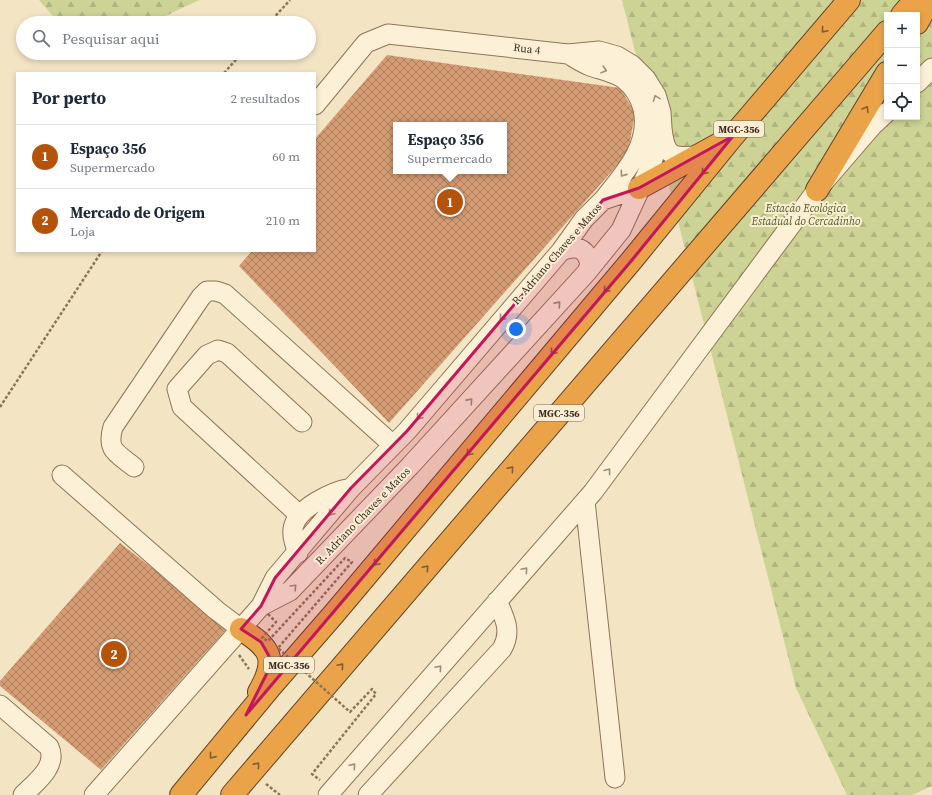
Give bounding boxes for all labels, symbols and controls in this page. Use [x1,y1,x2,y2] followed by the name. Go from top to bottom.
[884,12,920,120] map controls
[884,12,920,48] button: +
[16,16,316,60] search box
[822,25,829,32] one-way arrow
[30,27,52,49] icon: search
[62,28,159,49] text: Pesquisar aqui
[513,40,542,58] street label: Rua 4
[884,48,920,84] button: −
[600,65,607,74] one-way arrow
[884,84,920,120] button: locate
[32,86,106,110] text: Por perto
[230,90,300,107] text: 2 resultados
[653,95,661,102] one-way arrow
[861,106,868,113] one-way arrow
[714,121,764,137] road number: MGC-356
[393,122,507,174] popup
[408,129,484,150] text: Espaço 356
[70,138,146,159] text: Espaço 356
[41,148,49,165] text: 1
[272,148,300,165] text: 60 m
[408,150,492,167] text: Supermercado
[70,159,155,176] text: Supermercado
[701,167,708,174] one-way arrow
[620,170,628,177] one-way arrow
[437,187,463,217] pin: 1
[509,200,606,308] street label: R. Adriano Chaves e Matos
[751,201,861,229] park label: Estação Ecológica Estadual do Cercadinho
[70,202,205,223] text: Mercado de Origem
[41,212,49,229] text: 2
[266,212,300,229] text: 210 m
[70,223,95,240] text: Loja
[604,285,611,292] one-way arrow
[553,302,560,309] one-way arrow
[500,313,507,320] one-way arrow
[506,319,526,339] your location
[551,347,558,355] one-way arrow
[466,398,473,405] one-way arrow
[534,405,584,421] road number: MGC-356
[416,412,423,420] one-way arrow
[466,448,473,456] one-way arrow
[312,464,414,568] street label: R. Adriano Chaves e Matos
[506,467,513,474] one-way arrow
[604,468,611,475] one-way arrow
[329,508,336,516] one-way arrow
[374,559,381,566] one-way arrow
[422,565,429,572] one-way arrow
[520,567,527,575] one-way arrow
[289,584,297,592] one-way arrow
[101,639,127,669] pin: 2
[264,657,314,673] road number: MGC-356
[337,664,344,671] one-way arrow
[434,665,442,673] one-way arrow
[210,752,217,759] one-way arrow
[252,762,259,770] one-way arrow
[349,763,356,770] one-way arrow

